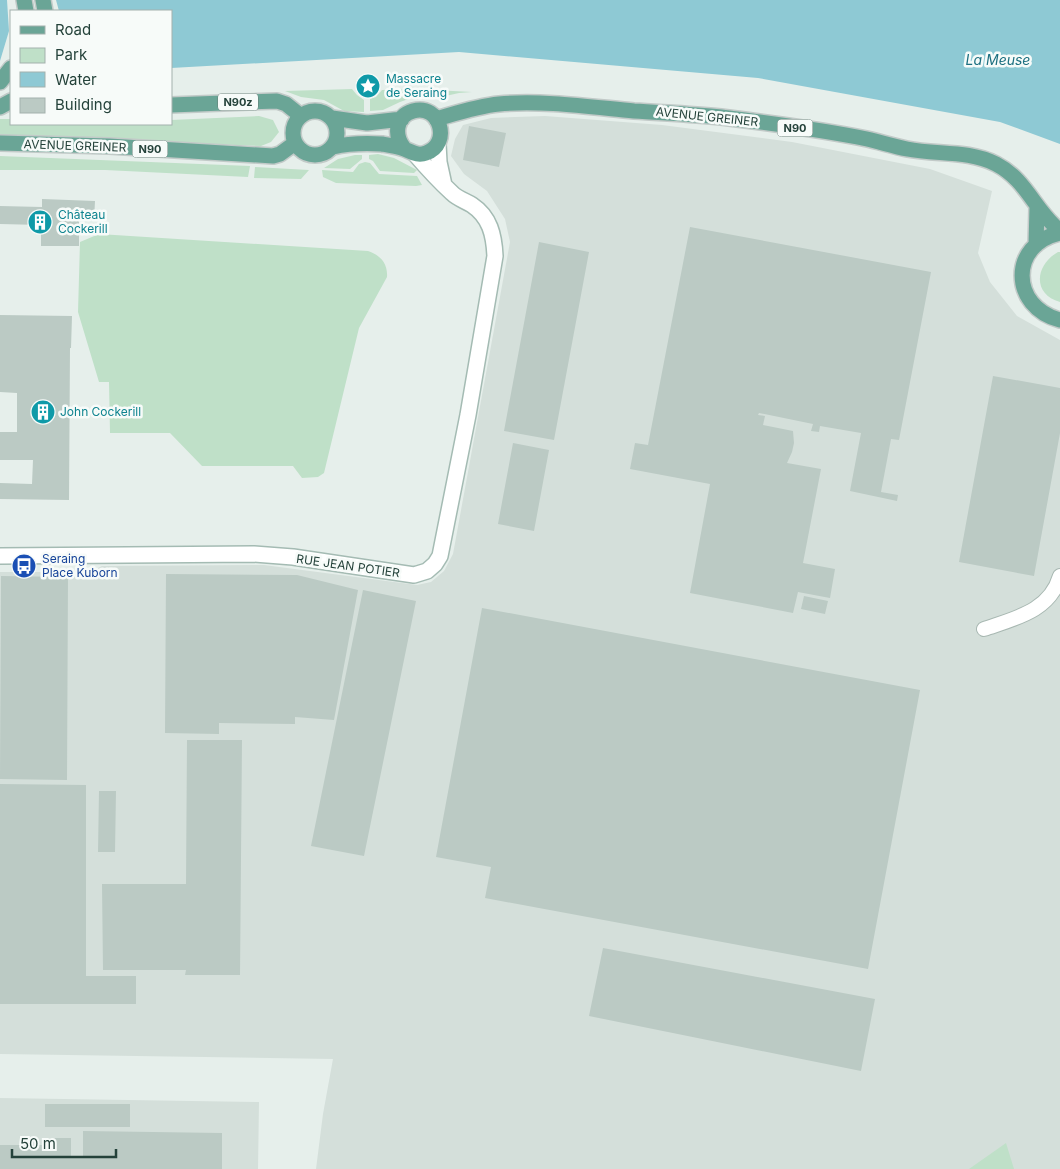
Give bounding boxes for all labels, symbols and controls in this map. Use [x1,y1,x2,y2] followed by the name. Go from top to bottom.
[10,10,172,125] legend
[55,20,91,39] text: Road
[55,45,88,64] text: Park
[966,51,1030,68] water label: La Meuse
[55,70,97,89] text: Water
[386,71,447,100] place label: Massacre de Seraing
[355,73,381,99] place icon: Massacre de Seraing
[218,94,258,110] road number: N90z
[55,95,112,114] text: Building
[655,104,759,129] street label: AVENUE GREINER
[778,120,812,136] road number: N90
[23,136,127,155] street label: AVENUE GREINER
[132,140,168,158] road number: N90
[58,207,108,236] place label: Château Cockerill
[27,209,53,235] building icon: Château Cockerill
[30,399,56,425] building icon: John Cockerill
[60,404,141,419] place label: John Cockerill
[42,551,118,580] place label: Seraing Place Kuborn
[295,551,401,580] street label: RUE JEAN POTIER
[11,553,37,579] bus stop icon: Seraing Place Kuborn
[12,1126,116,1158] scale bar
[20,1134,56,1153] text: 50 m

